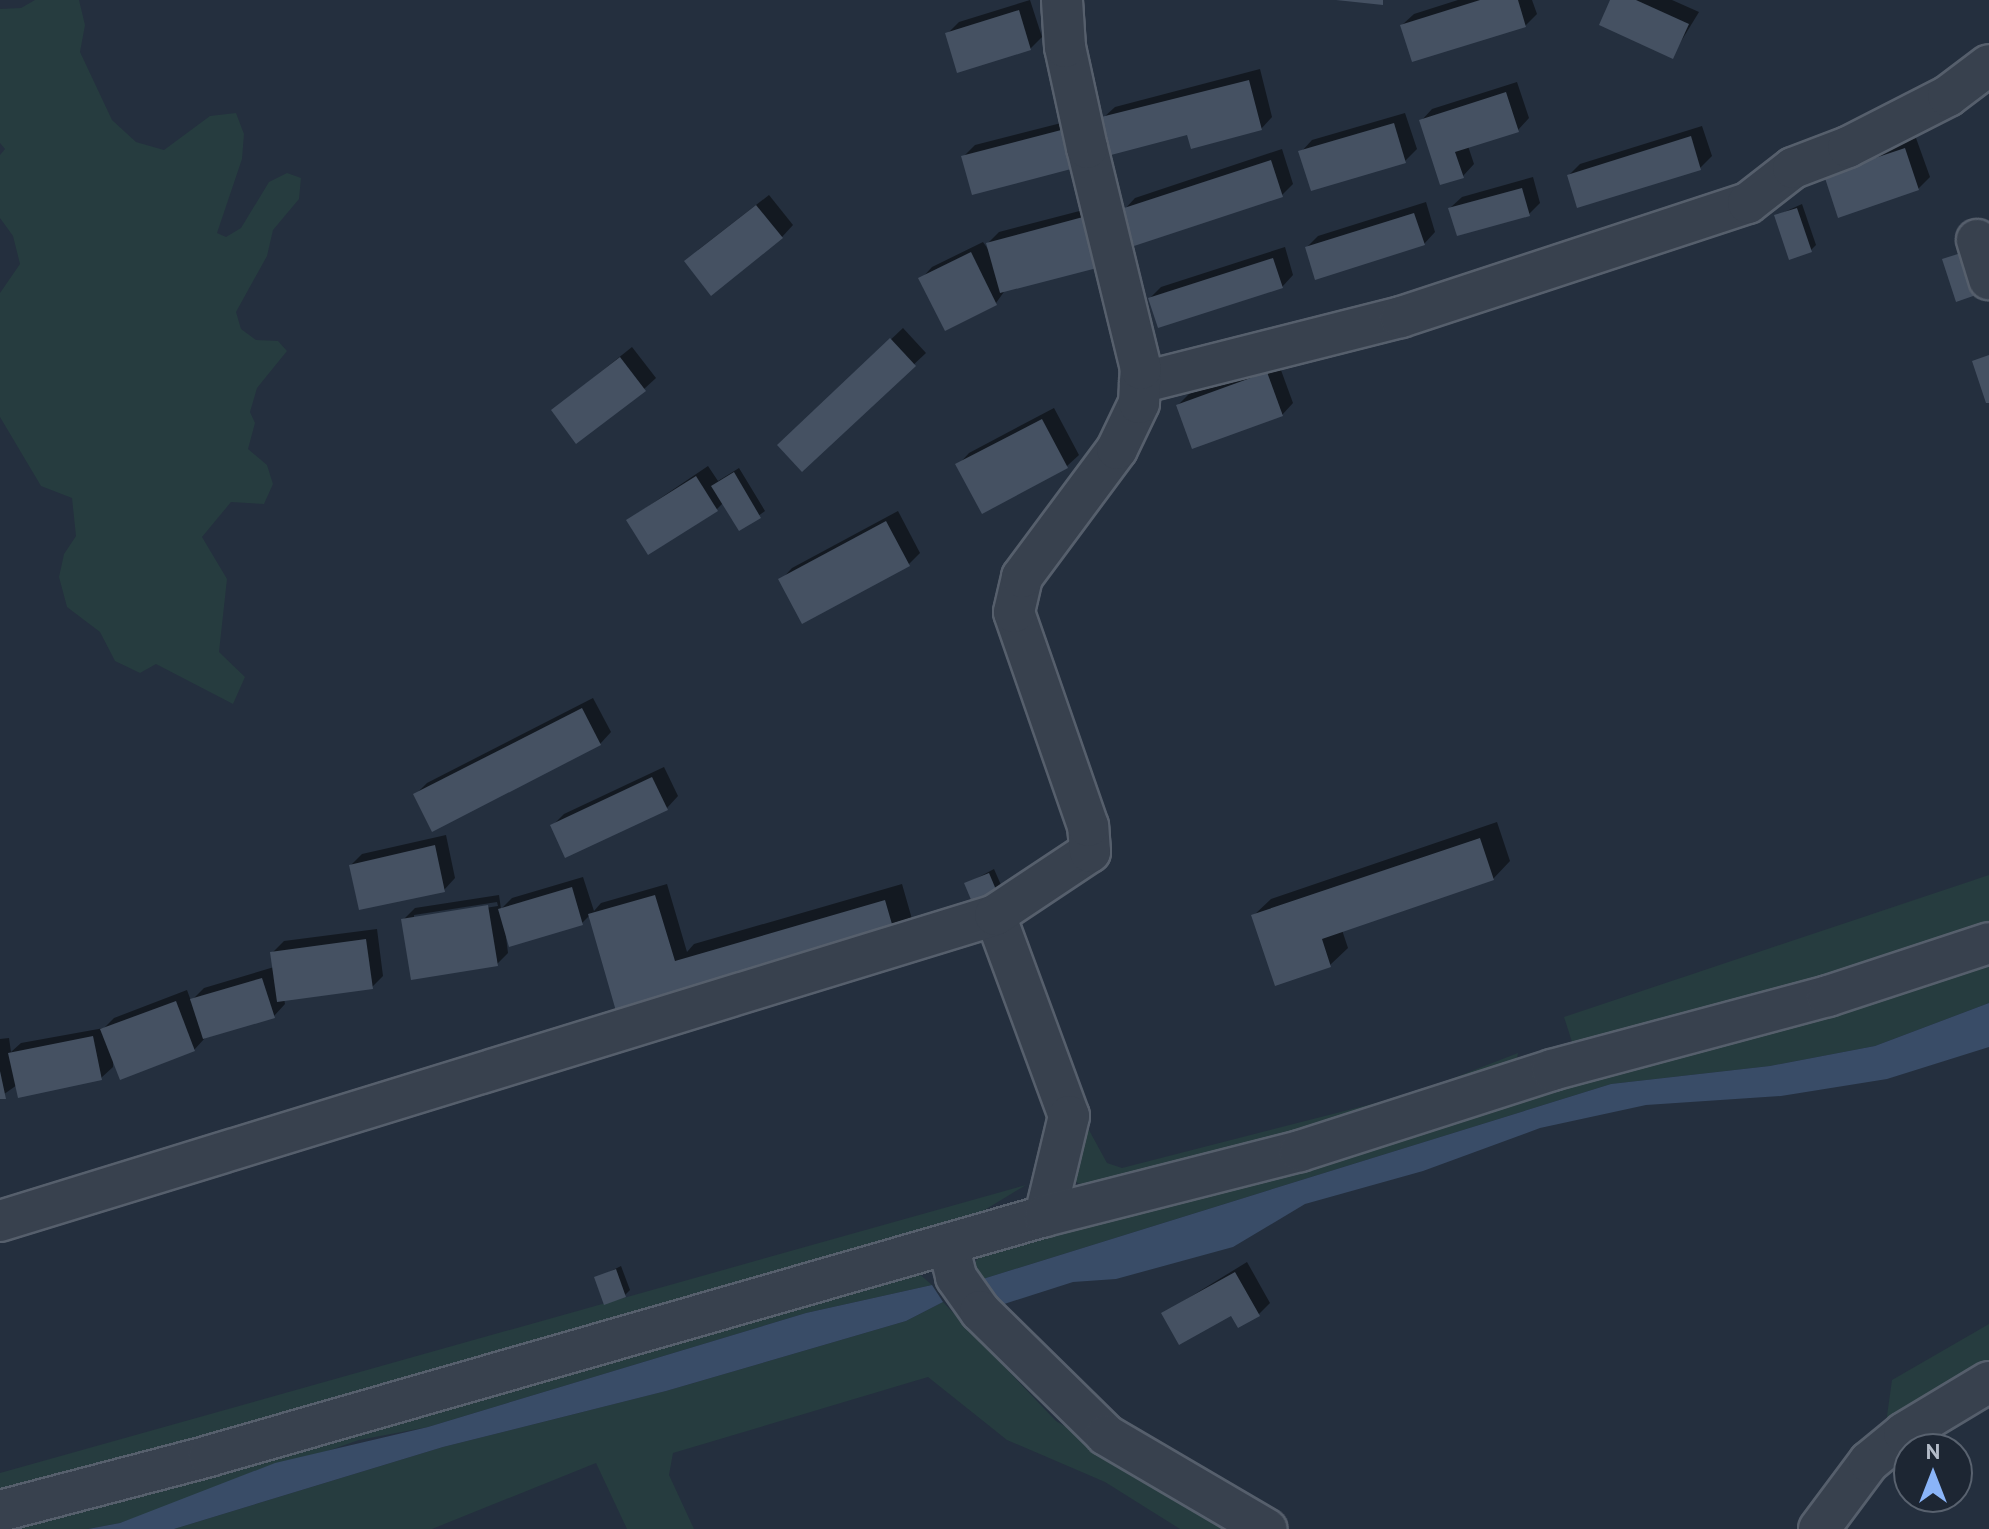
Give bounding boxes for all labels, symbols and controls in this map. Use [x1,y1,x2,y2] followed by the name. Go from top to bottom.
[1893,1433,1973,1513] north arrow
[1926,1437,1940,1465] text: N

